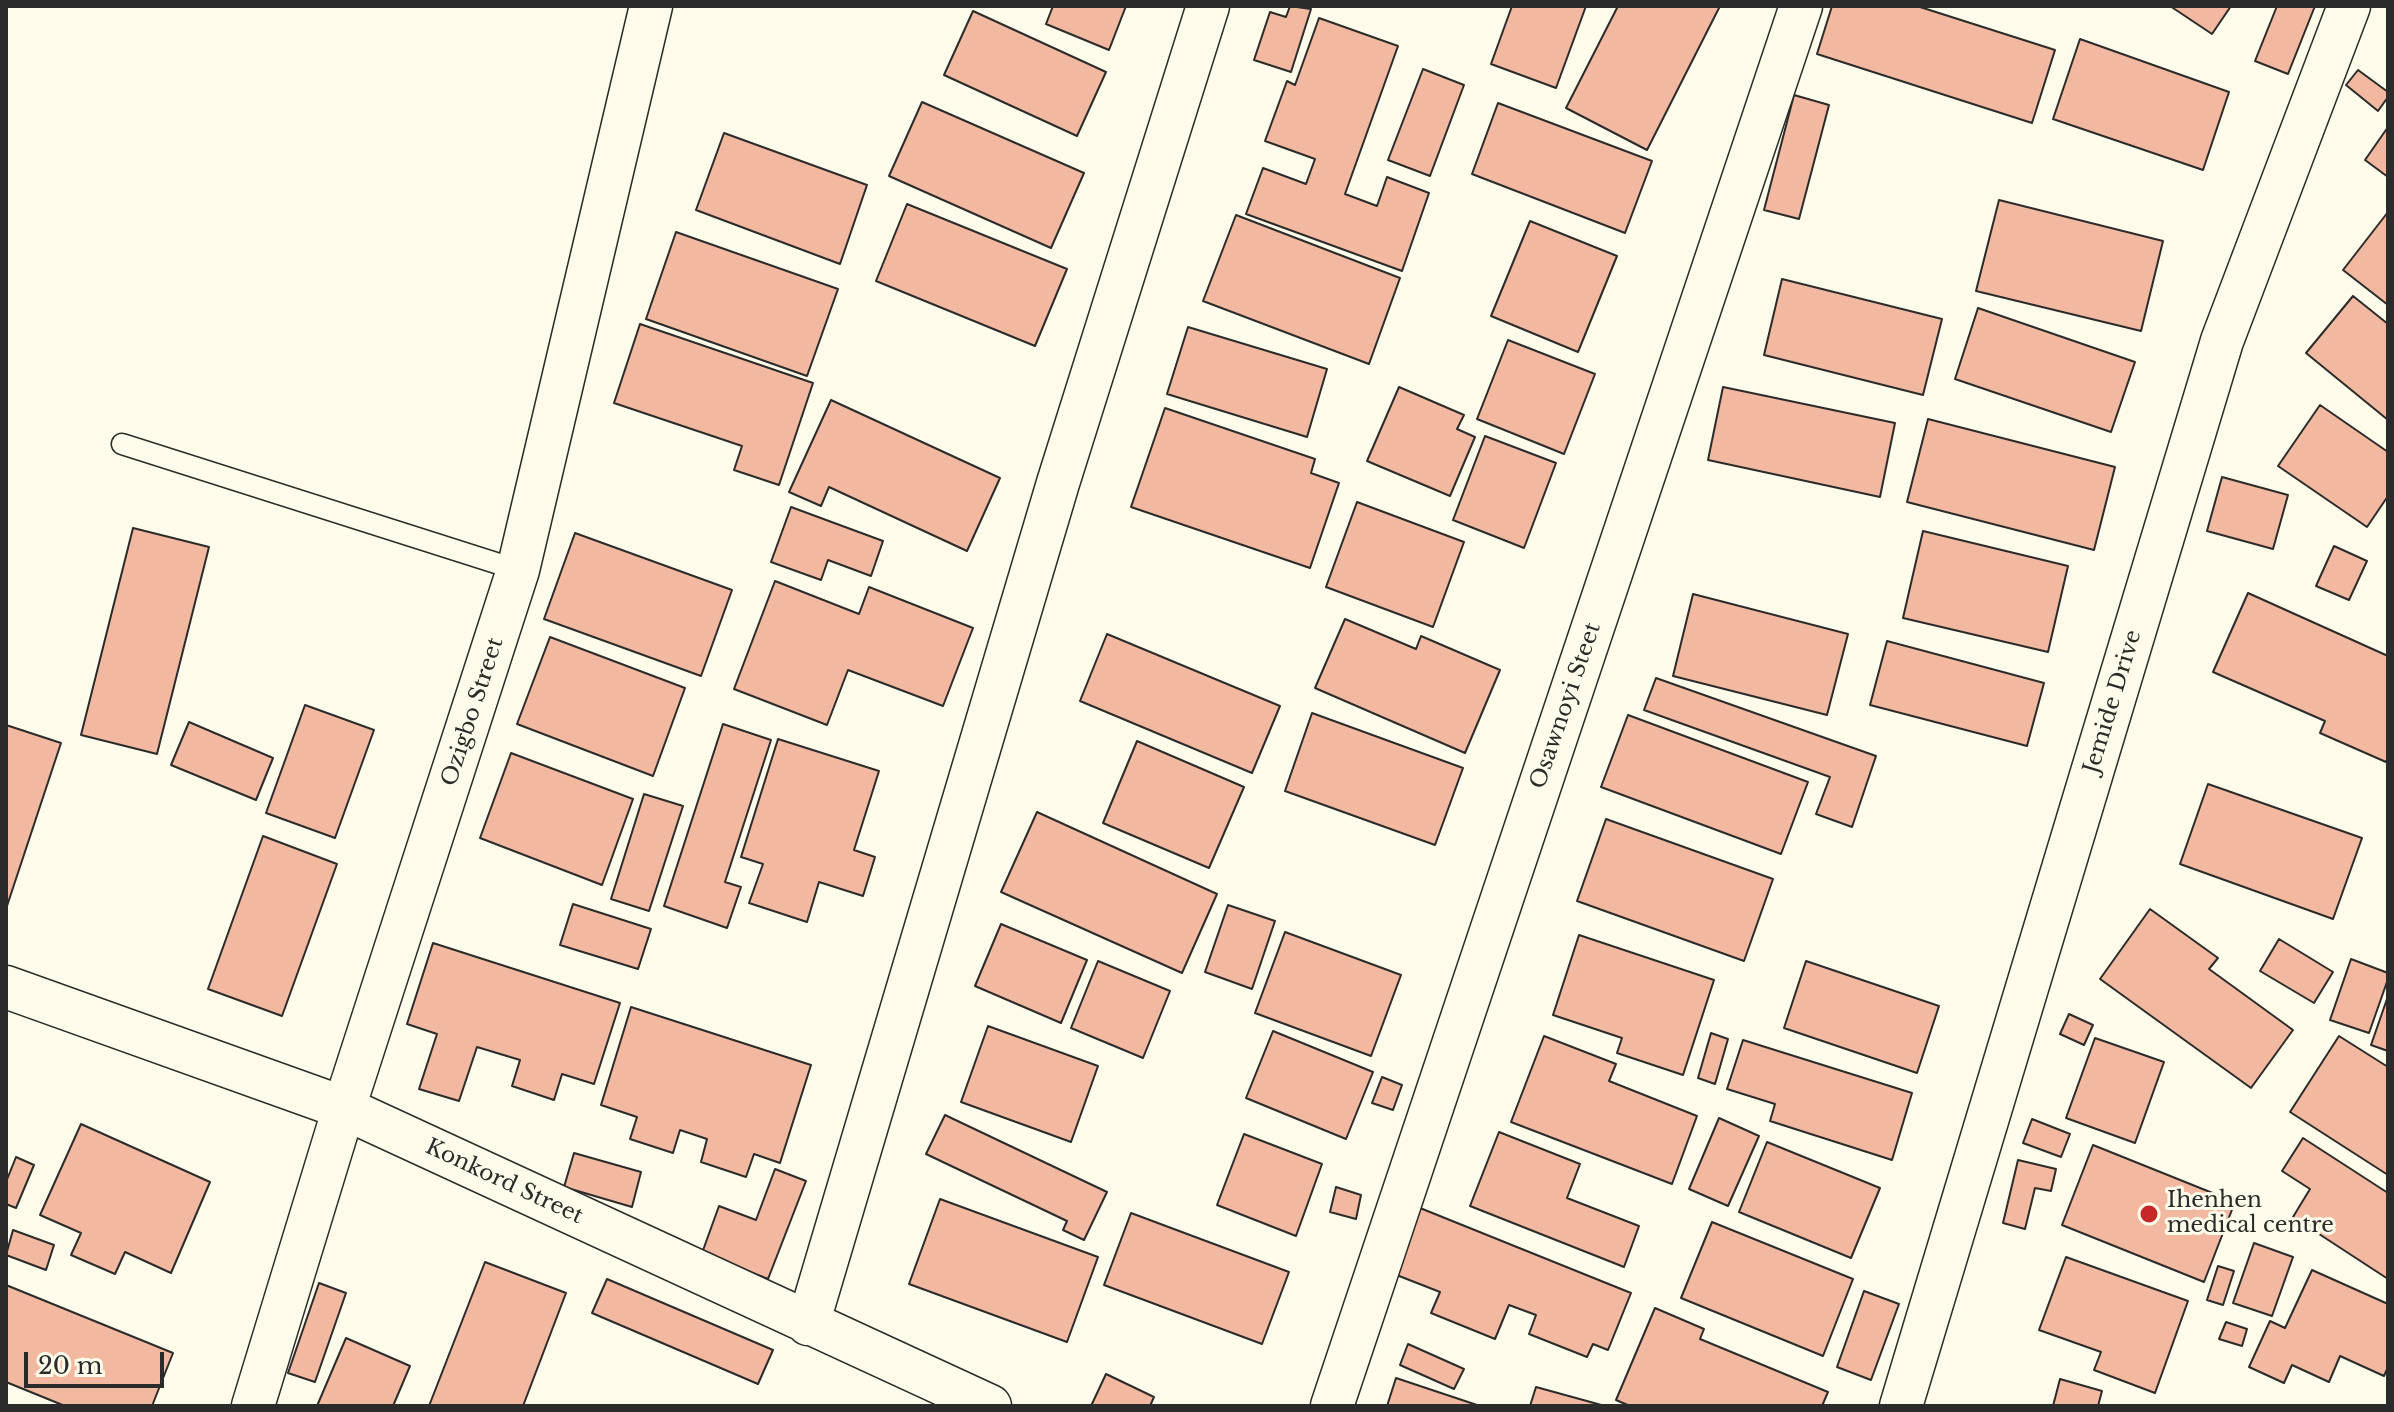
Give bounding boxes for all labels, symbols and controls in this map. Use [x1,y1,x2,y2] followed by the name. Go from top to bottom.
[1525,619,1607,793] street label: Osawnoyi Steet
[2079,627,2147,777] street label: Jemide Drive
[437,634,509,790] street label: Ozigbo Street
[421,1134,587,1230] street label: Konkord Street
[2167,1188,2334,1240] place label: Ihenhen medical centre
[2138,1203,2160,1225] marker: Ihenhen medical centre
[28,1336,168,1386] scale bar
[38,1351,103,1380] text: 20 m

